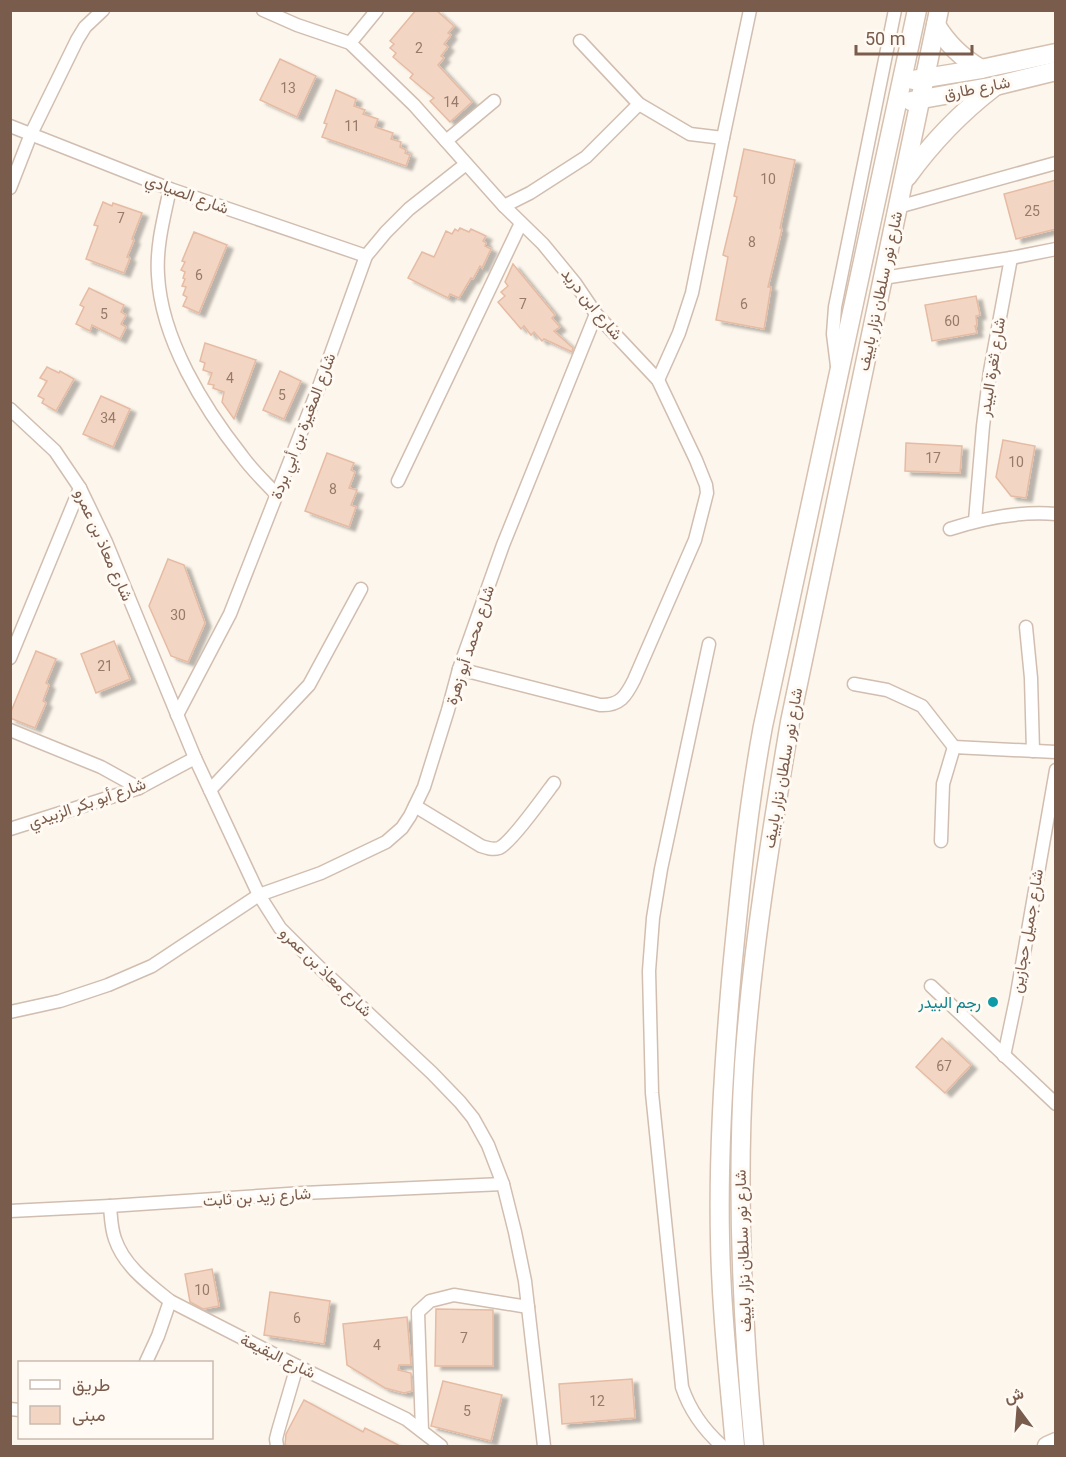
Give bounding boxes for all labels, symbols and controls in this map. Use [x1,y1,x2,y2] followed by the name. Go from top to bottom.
[856,18,972,56] scale bar
[865,28,905,49] text: 50 m
[415,40,423,56] house number: 2
[942,72,1012,106] street label: شارع طارق
[280,80,296,96] house number: 13
[443,94,459,110] house number: 14
[344,118,360,134] house number: 11
[141,170,231,222] street label: شارع الصيادي
[760,171,776,187] house number: 10
[1024,203,1040,219] house number: 25
[854,209,908,373] street label: شارع نور سلطان نزار باييف
[117,210,125,226] house number: 7
[748,234,756,250] house number: 8
[556,264,627,345] street label: شارع ابن دريد
[195,267,203,283] house number: 6
[519,296,527,312] house number: 7
[740,296,748,312] house number: 6
[100,306,108,322] house number: 5
[944,313,960,329] house number: 60
[975,316,1011,419] street label: شارع ثغرة البيدر
[266,350,343,503] street label: شارع المغيرة بن أبي بردة
[226,370,234,386] house number: 4
[278,387,286,403] house number: 5
[100,410,116,426] house number: 34
[925,450,941,466] house number: 17
[1008,454,1024,470] house number: 10
[329,481,337,497] house number: 8
[69,486,137,605] street label: شارع معاذ بن عمرو
[442,583,500,708] street label: شارع محمد أبو زهرة
[170,607,186,623] house number: 30
[97,658,113,674] house number: 21
[760,686,808,850] street label: شارع نور سلطان نزار باييف
[26,774,150,836] street label: شارع أبو بكر الزبيدي
[1007,868,1049,995] street label: شارع جميل حجازين
[275,923,376,1022] street label: شارع معاذ بن عمرو
[917,993,981,1013] place label: رجم البيدر
[986,995,1000,1009] marker: رجم البيدر
[936,1058,952,1074] house number: 67
[731,1169,757,1333] street label: شارع نور سلطان نزار باييف
[202,1184,312,1212] street label: شارع زيد بن ثابت
[194,1282,210,1298] house number: 10
[293,1310,301,1326] house number: 6
[236,1330,319,1384] street label: شارع البقيعة
[460,1330,468,1346] house number: 7
[373,1337,381,1353] house number: 4
[18,1361,213,1439] legend
[72,1374,110,1396] text: طريق
[988,1379,1048,1439] north arrow
[1002,1383,1026,1407] text: ش
[589,1393,605,1409] house number: 12
[463,1403,471,1419] house number: 5
[72,1404,106,1426] text: مبنى

